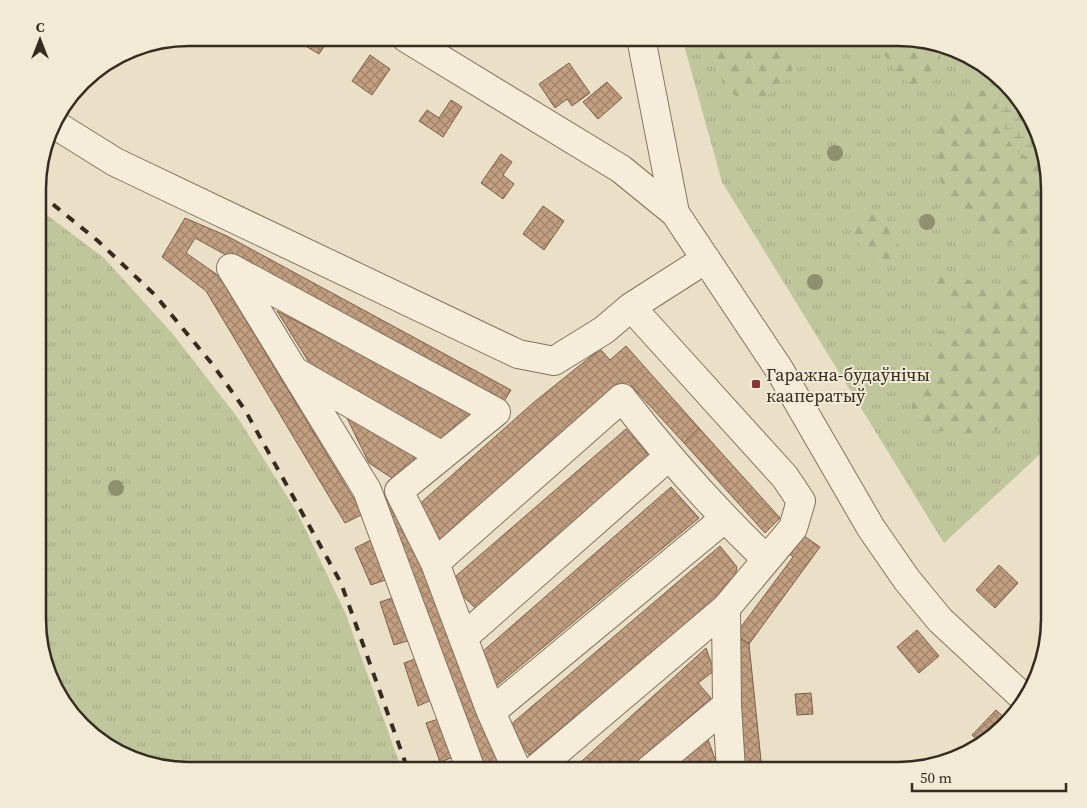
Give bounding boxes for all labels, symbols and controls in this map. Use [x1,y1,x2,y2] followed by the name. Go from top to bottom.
[15,15,65,65] north arrow
[36,17,45,37] text: С
[766,362,930,408] place label: Гаражна-будаўнічы кааператыў
[750,378,762,390] marker: Гаражна-будаўнічы кааператыў
[912,760,1066,792] scale bar
[920,767,952,788] text: 50 m

